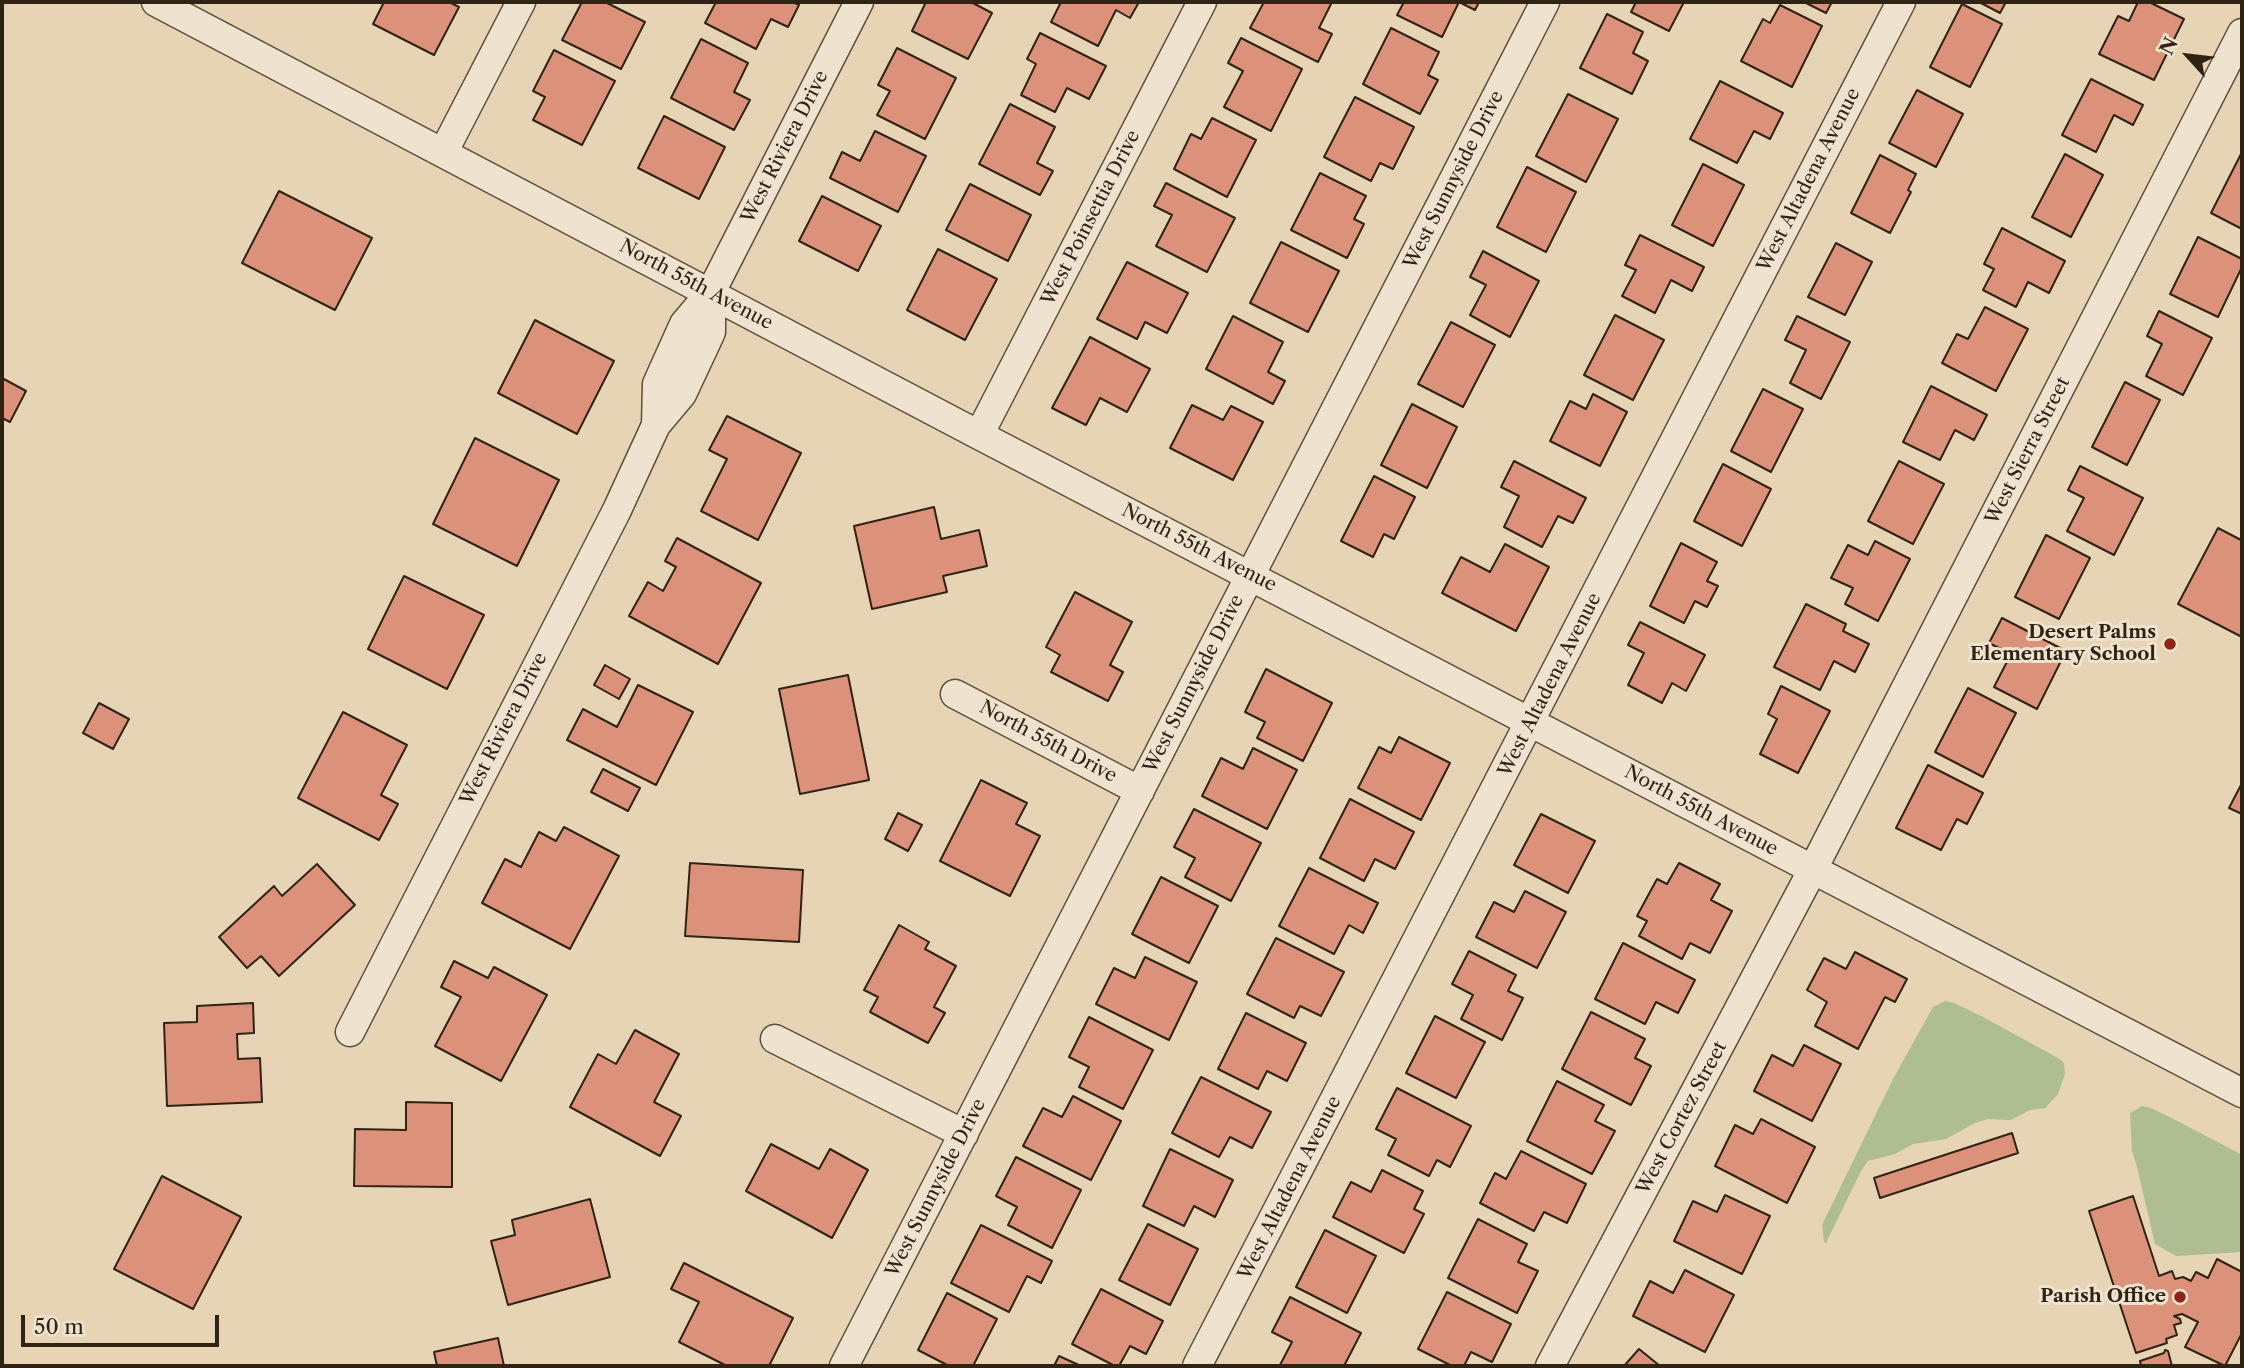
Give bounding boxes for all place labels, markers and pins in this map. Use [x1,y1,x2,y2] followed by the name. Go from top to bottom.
[1970,622,2156,666] place label: Desert Palms Elementary School
[2162,636,2178,652] marker: Desert Palms Elementary School
[2040,1286,2166,1308] place label: Parish Office
[2172,1289,2188,1305] marker: Parish Office

